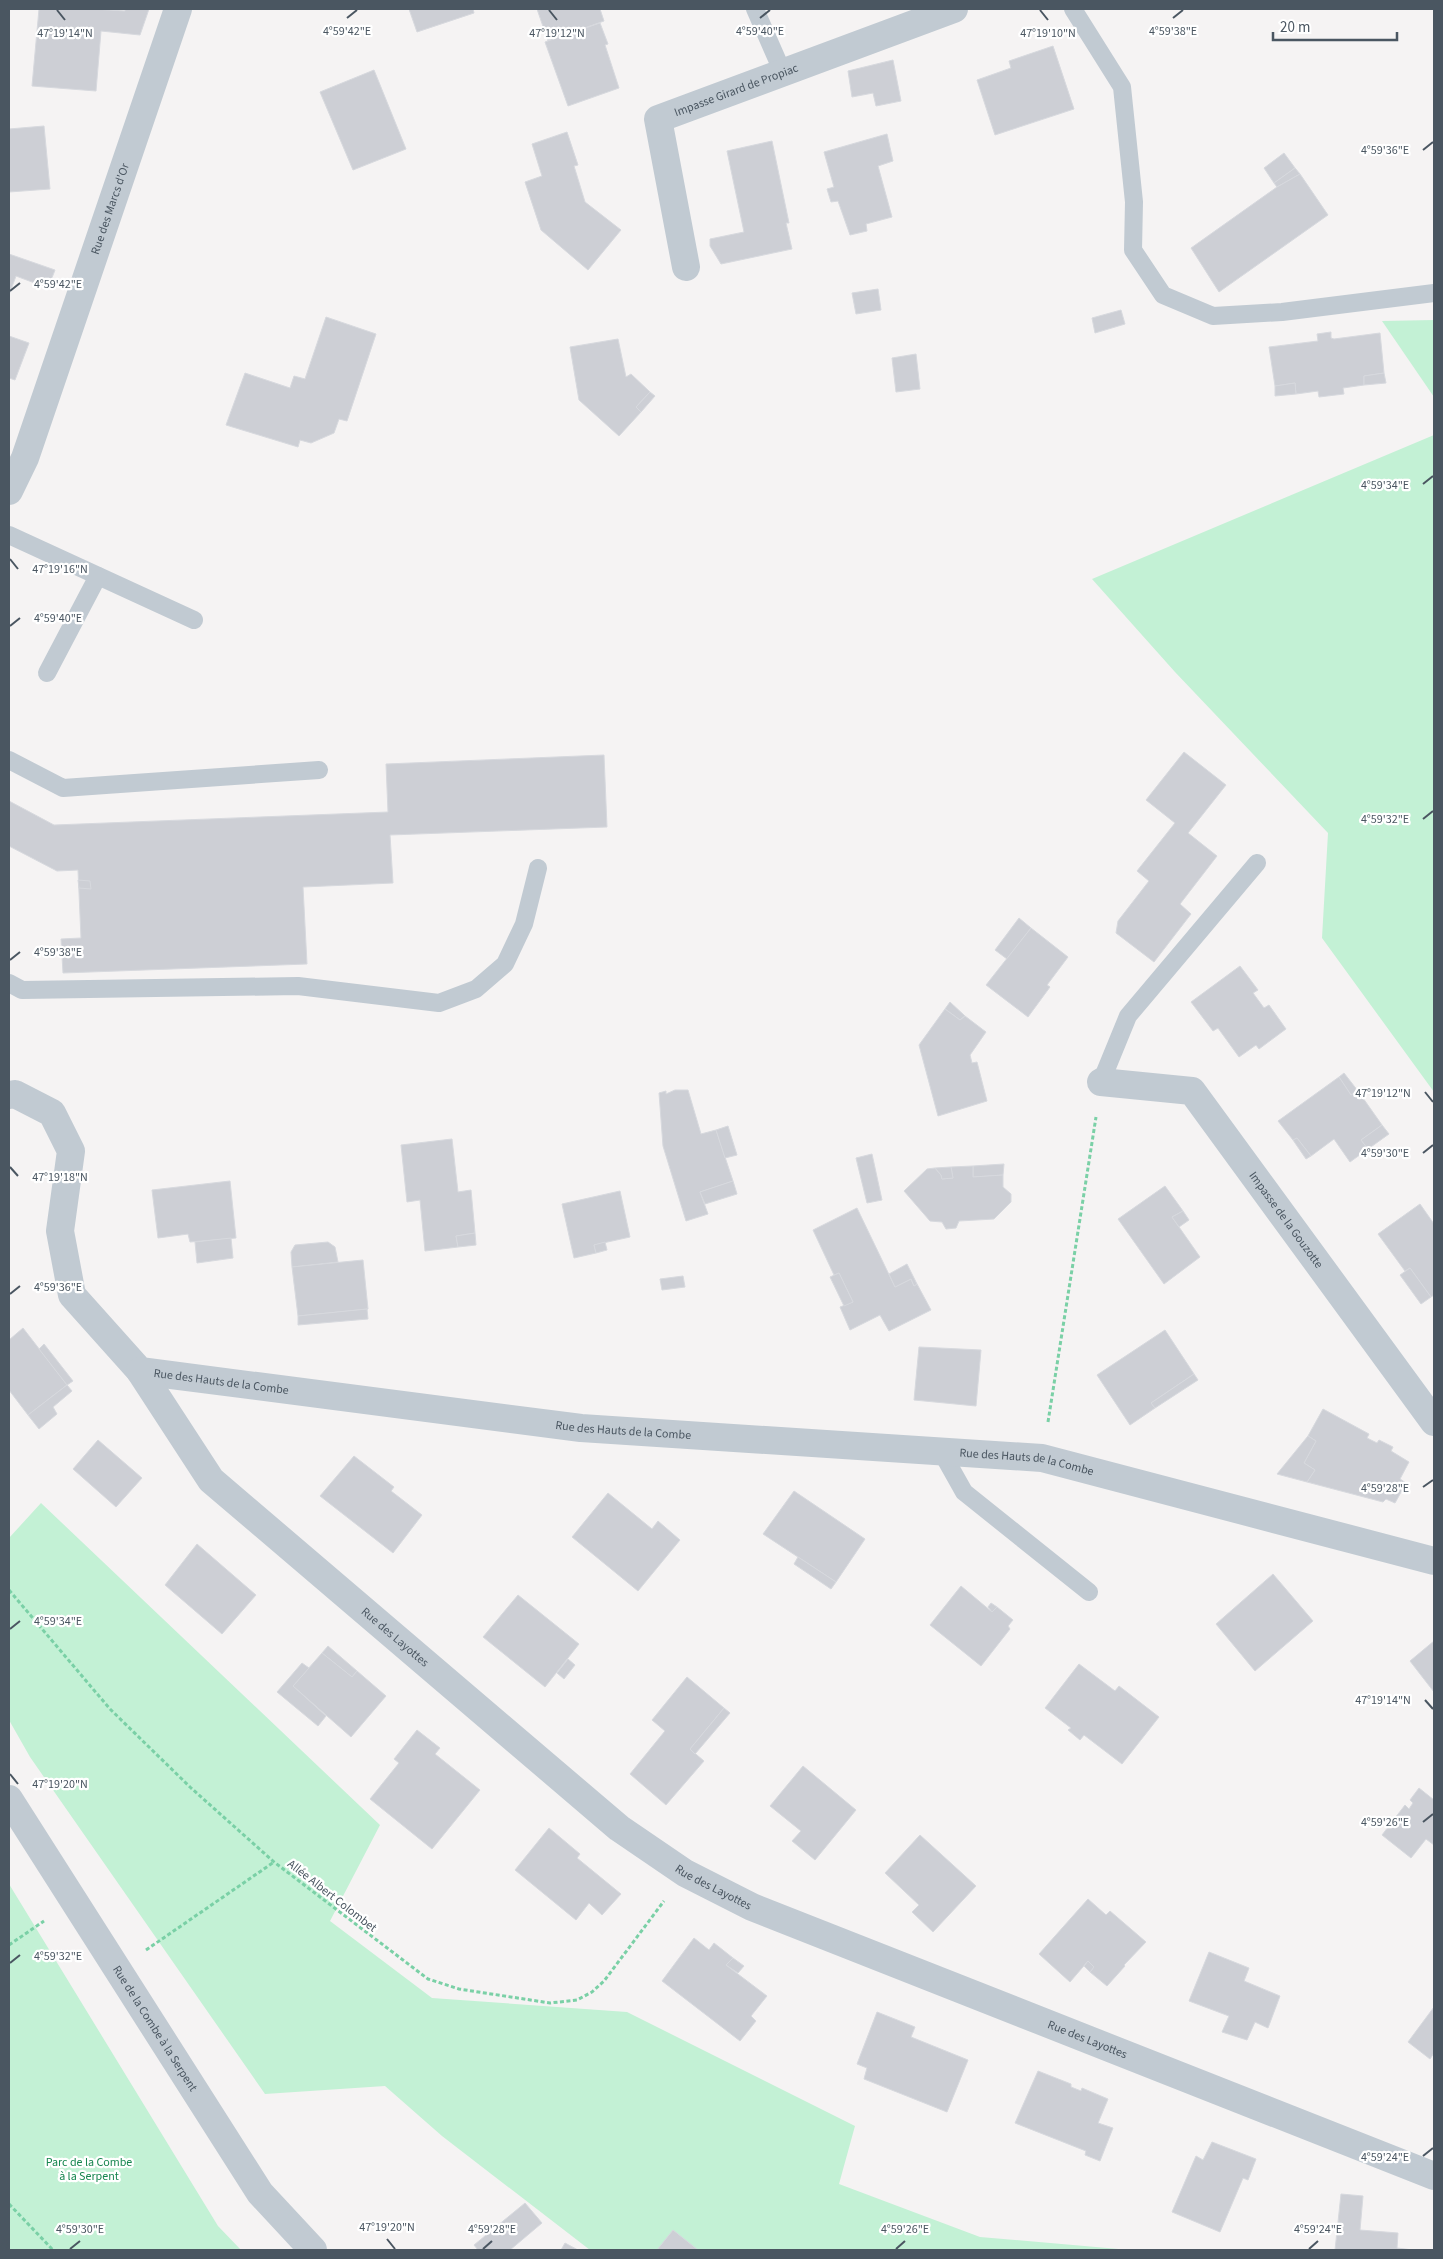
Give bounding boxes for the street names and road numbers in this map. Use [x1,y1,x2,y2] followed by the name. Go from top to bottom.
[672,59,801,121] street label: Impasse Girard de Propiac
[87,160,134,257] street label: Rue des Marcs d'Or
[1245,1168,1327,1272] street label: Impasse de la Gouzotte
[153,1364,290,1399] street label: Rue des Hauts de la Combe
[554,1416,692,1444] street label: Rue des Hauts de la Combe
[959,1444,1096,1480] street label: Rue des Hauts de la Combe
[357,1603,433,1671] street label: Rue des Layottes
[284,1856,380,1936] street label: Allée Albert Colombet
[672,1860,755,1914] street label: Rue des Layottes
[109,1962,202,2095] street label: Rue de la Combe à la Serpent
[1045,2016,1130,2063] street label: Rue des Layottes

